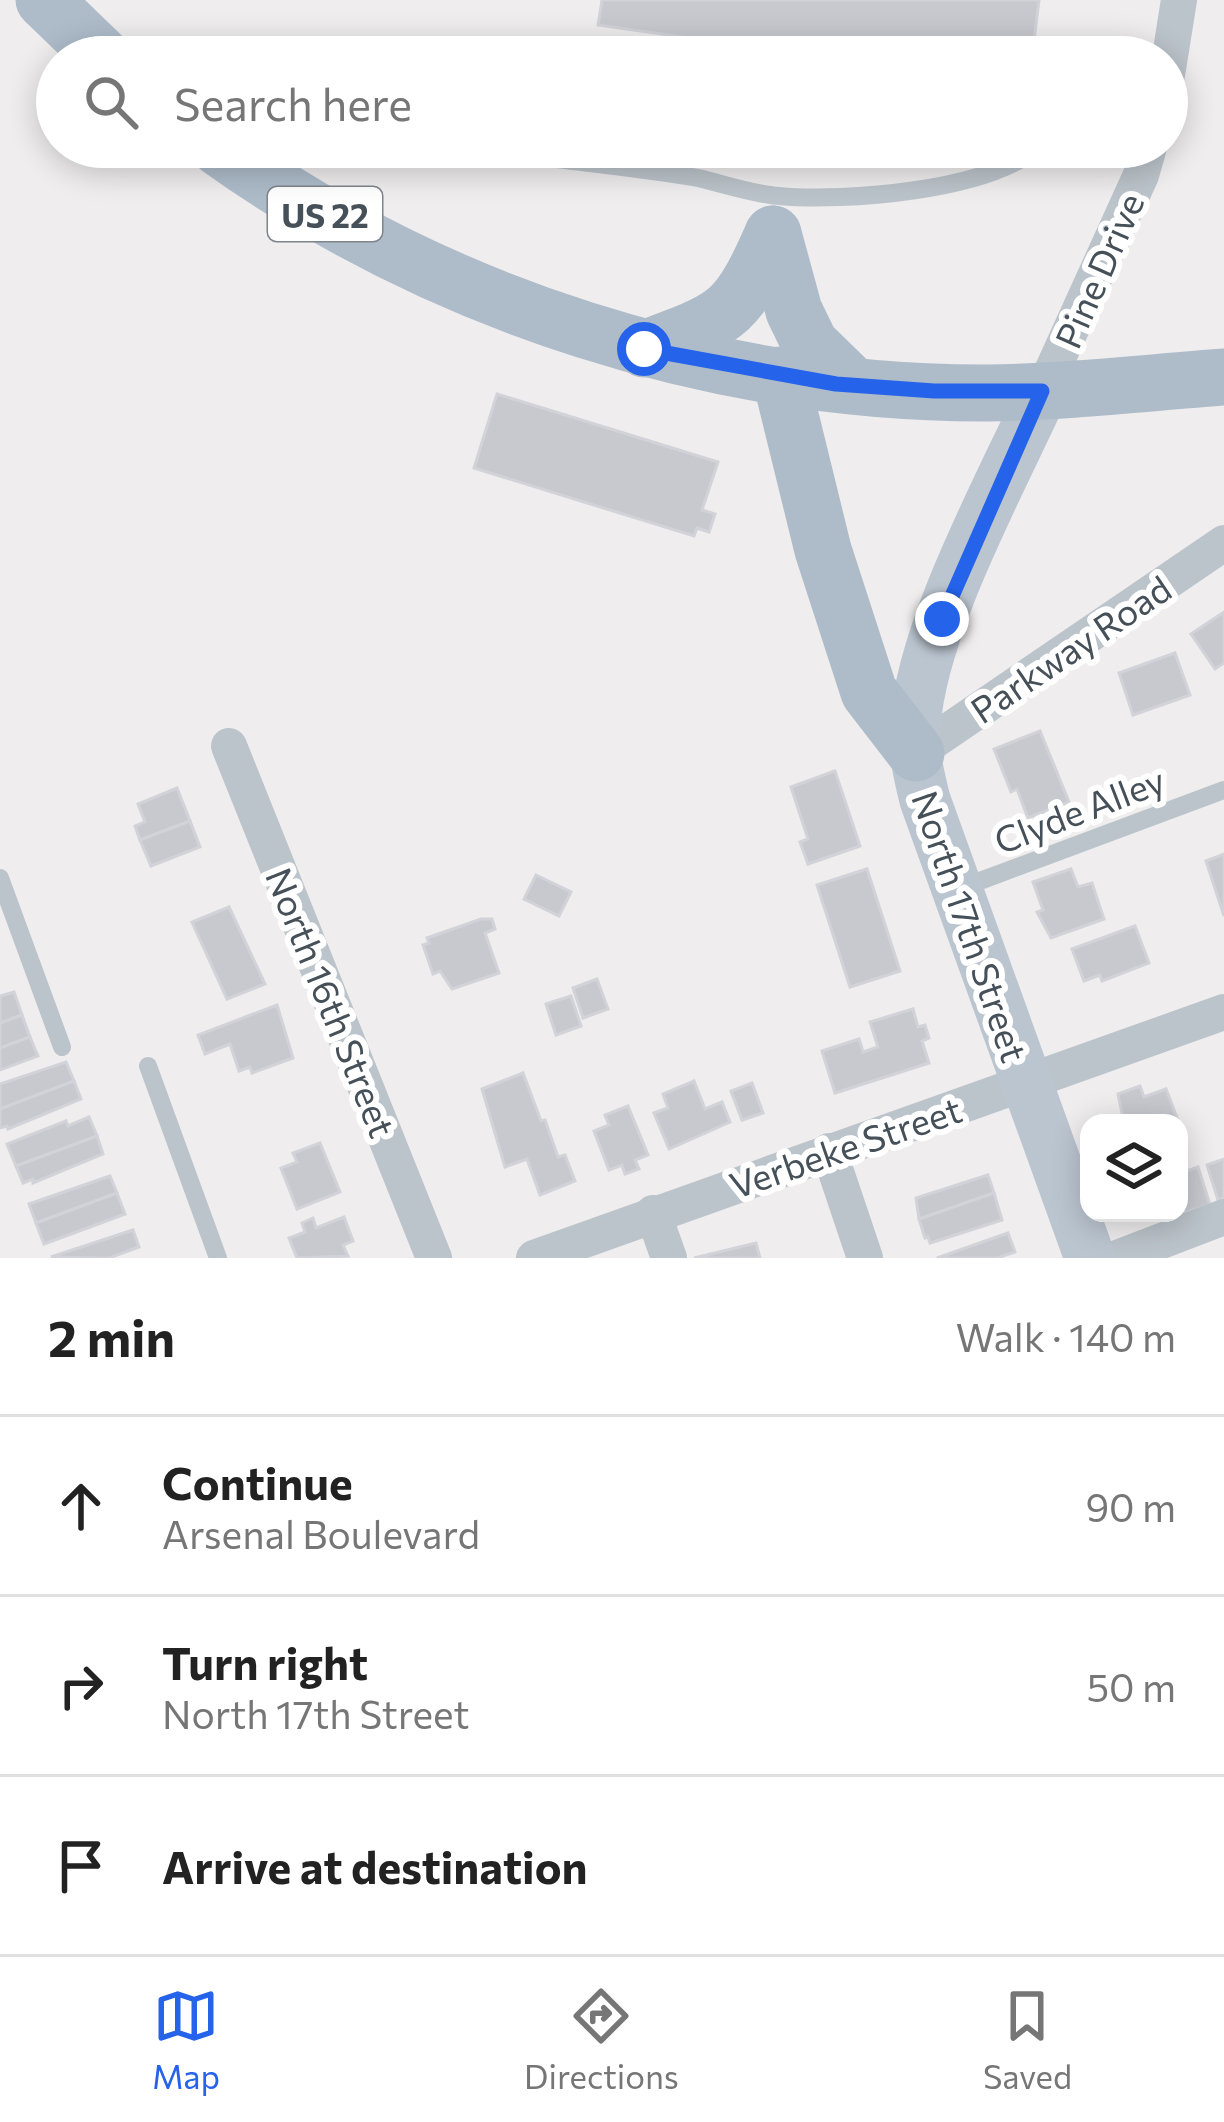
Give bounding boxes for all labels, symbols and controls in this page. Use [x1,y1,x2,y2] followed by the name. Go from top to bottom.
[36,36,1188,168] search box
[78,69,144,135] icon: search
[174,75,412,130] text: Search here
[1044,186,1152,354] street label: Pine Drive
[268,187,382,241] road number: US 22
[617,322,671,376] route start
[962,565,1178,731] street label: Parkway Road
[915,592,969,646] route end
[988,756,1170,862] street label: Clyde Alley
[904,785,1038,1067] street label: North 17th Street
[258,861,406,1143] street label: North 16th Street
[723,1086,967,1206] street label: Verbeke Street
[1080,1114,1188,1222] map controls
[1080,1114,1188,1222] button: layers
[48,1305,175,1368] text: 2 min
[956,1312,1176,1360] text: Walk · 140 m
[162,1454,353,1509] text: Continue
[48,1473,114,1539] icon: ahead
[1085,1482,1176,1530] text: 90 m
[162,1509,480,1557] text: Arsenal Boulevard
[162,1634,368,1689] text: Turn right
[48,1653,114,1719] icon: right
[1087,1662,1176,1710] text: 50 m
[162,1689,469,1737] text: North 17th Street
[48,1833,114,1899] icon: arrive
[162,1838,588,1893] text: Arrive at destination
[152,1983,220,2096] tab: Map
[524,1983,679,2096] tab: Directions
[983,1983,1072,2096] tab: Saved

